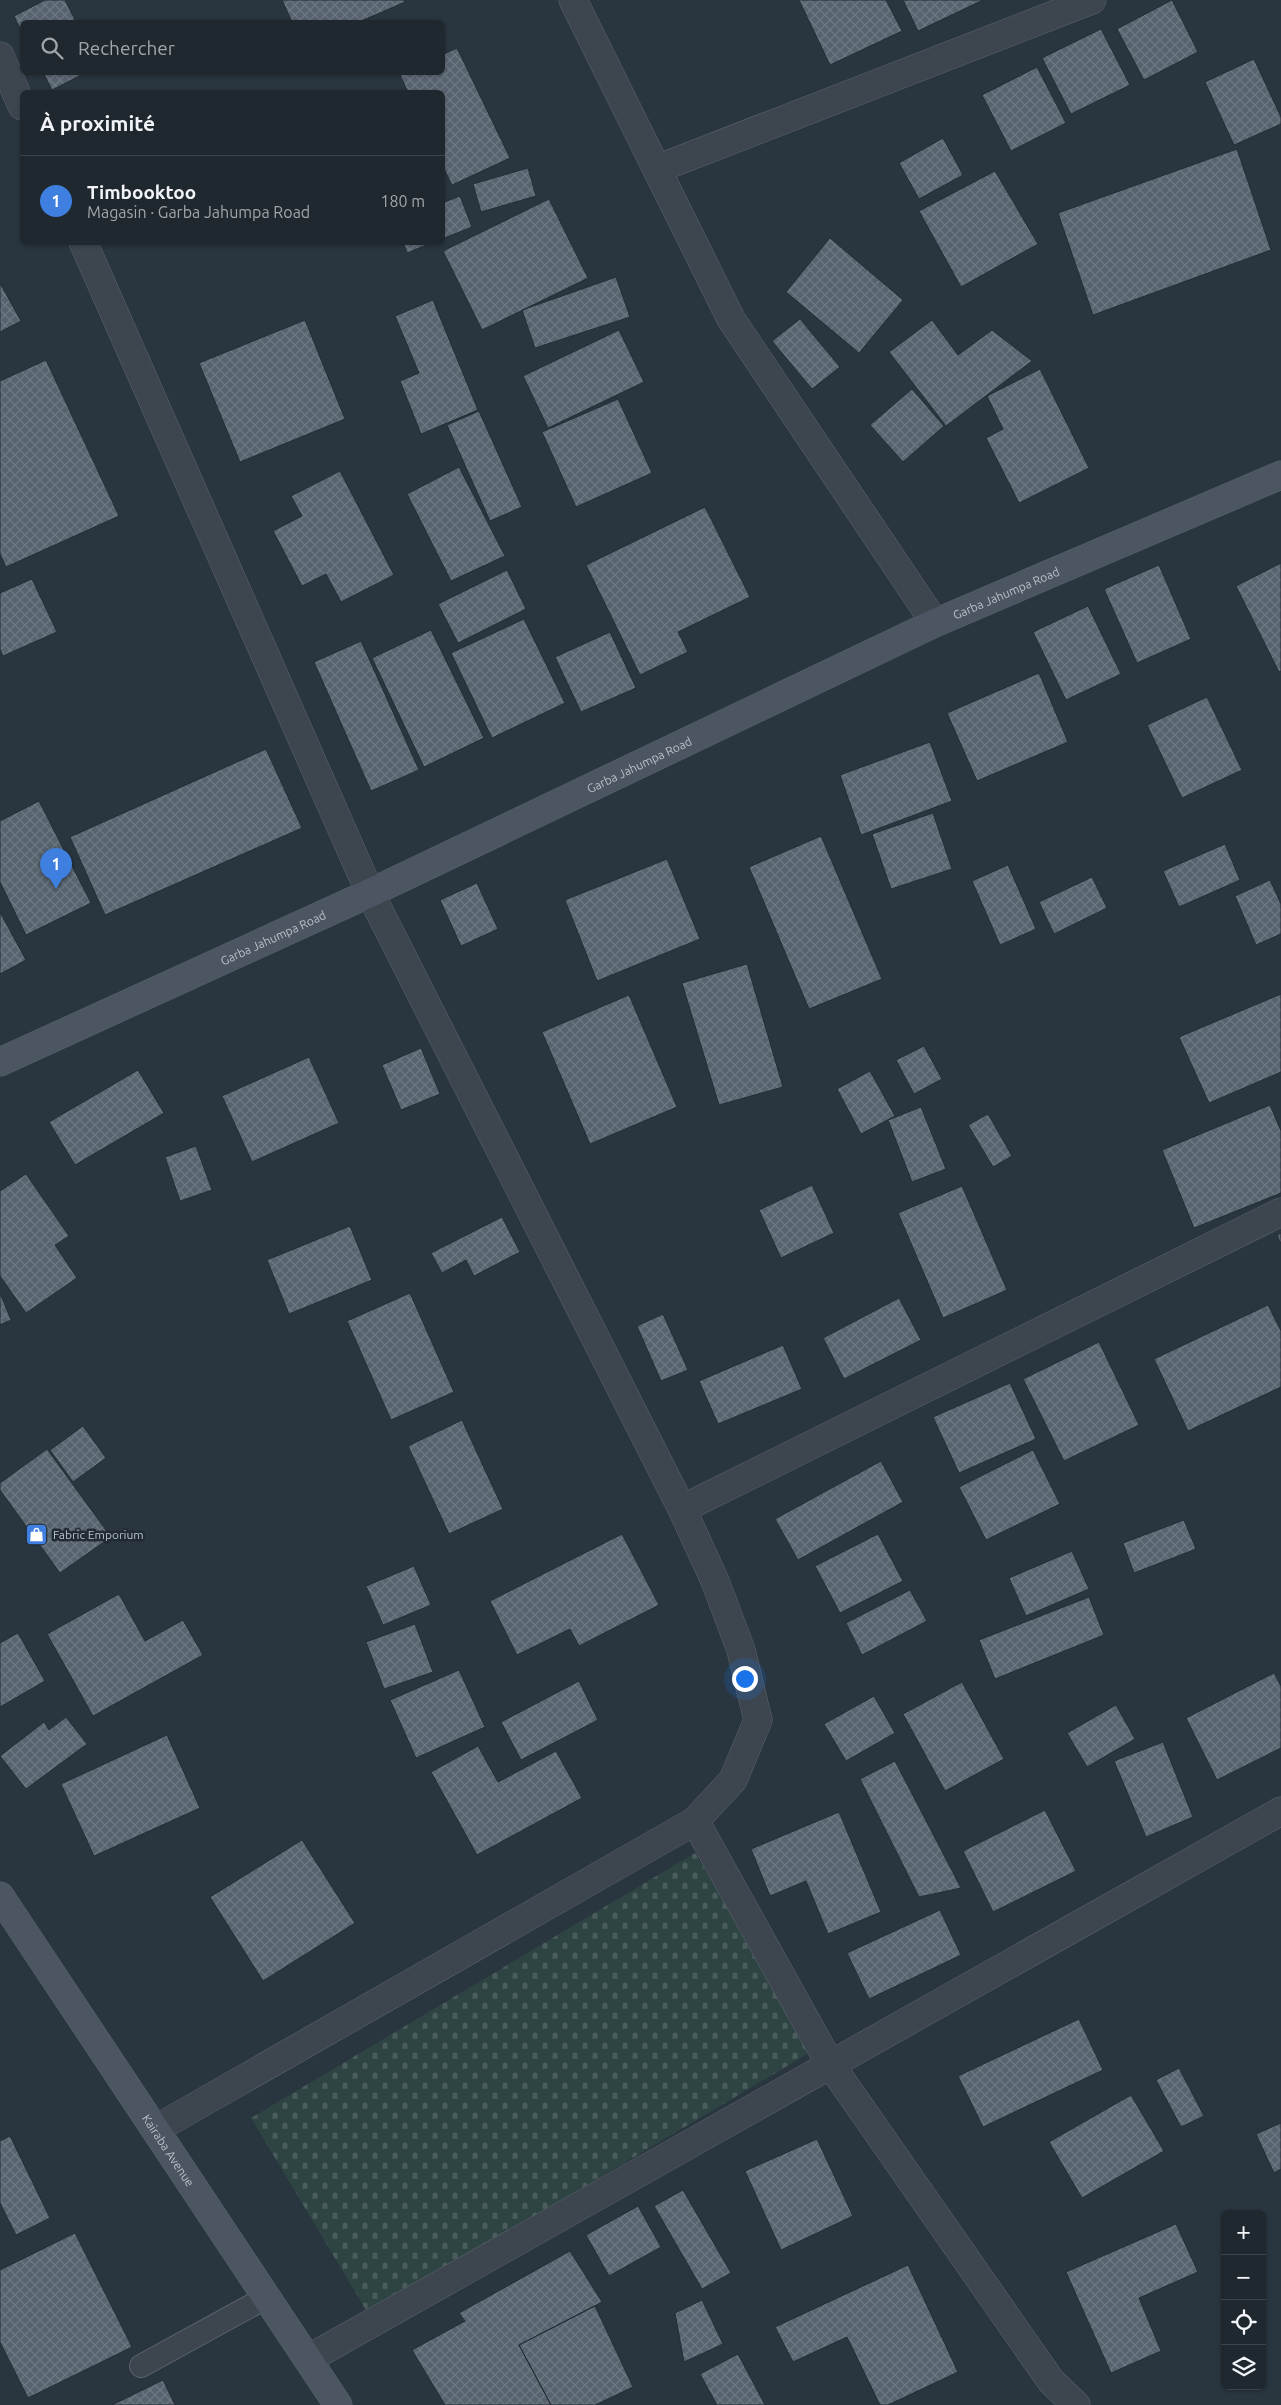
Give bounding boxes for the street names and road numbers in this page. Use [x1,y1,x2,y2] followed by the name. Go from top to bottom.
[951,564,1061,621] street label: Garba Jahumpa Road
[585,734,694,795] street label: Garba Jahumpa Road
[218,908,328,967] street label: Garba Jahumpa Road
[140,2112,197,2188] street label: Kairaba Avenue

